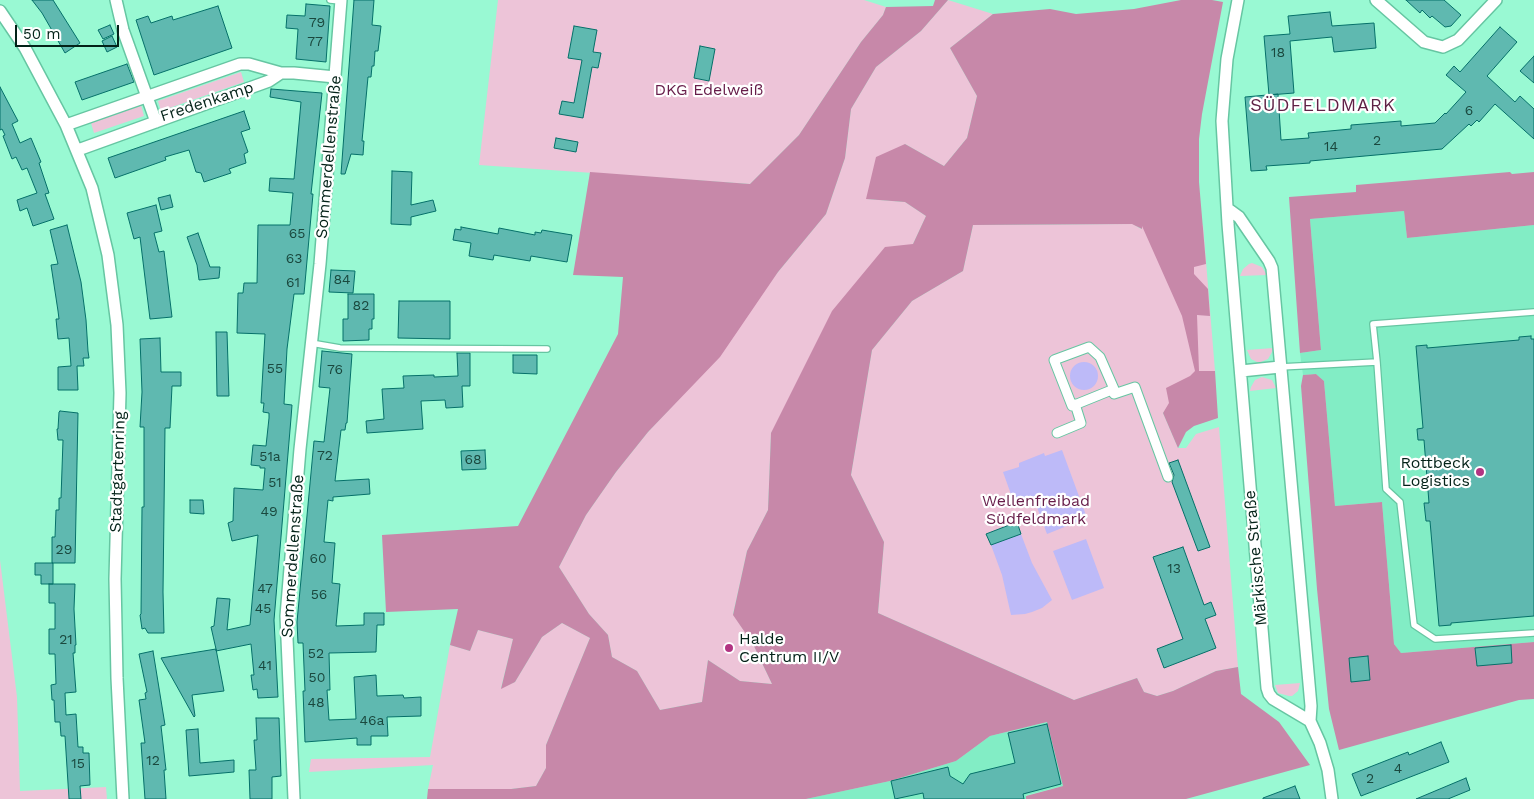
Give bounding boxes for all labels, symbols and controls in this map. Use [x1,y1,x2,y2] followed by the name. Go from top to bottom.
[18,15,121,47] scale bar
[309,15,325,31] house number: 79
[23,25,60,43] text: 50 m
[307,34,323,50] house number: 77
[1271,45,1285,61] house number: 18
[312,75,346,239] street label: Sommerdellenstraße
[158,78,256,126] street label: Fredenkamp
[655,80,763,100] park label: DKG Edelweiß
[1249,95,1397,117] district label: SÜDFELDMARK
[1465,103,1473,119] house number: 6
[1373,133,1381,149] house number: 2
[1324,139,1338,155] house number: 14
[289,226,305,242] house number: 65
[286,251,302,267] house number: 63
[333,272,351,288] house number: 84
[286,275,300,291] house number: 61
[353,298,369,314] house number: 82
[267,361,283,377] house number: 55
[327,362,343,378] house number: 76
[106,411,130,533] street label: Stadtgartenring
[317,448,333,464] house number: 72
[259,449,281,465] house number: 51a
[464,452,482,468] house number: 68
[1400,453,1470,491] place label: Rottbeck Logistics
[1474,466,1486,478] marker: Rottbeck Logistics
[278,474,308,638] street label: Sommerdellenstraße
[268,475,282,491] house number: 51
[1241,489,1271,627] street label: Märkische Straße
[982,491,1090,529] park label: Wellenfreibad Südfeldmark
[260,504,278,520] house number: 49
[56,542,72,558] house number: 29
[309,551,327,567] house number: 60
[1167,561,1181,577] house number: 13
[257,581,273,597] house number: 47
[311,587,327,603] house number: 56
[255,601,271,617] house number: 45
[739,629,839,667] place label: Halde Centrum II/V
[59,632,73,648] house number: 21
[723,642,735,654] marker: Halde Centrum II/V
[308,646,324,662] house number: 52
[258,658,272,674] house number: 41
[309,670,325,686] house number: 50
[307,695,325,711] house number: 48
[360,713,384,729] house number: 46a
[146,753,160,769] house number: 12
[71,756,85,772] house number: 15
[1394,761,1402,777] house number: 4
[1366,771,1374,787] house number: 2

